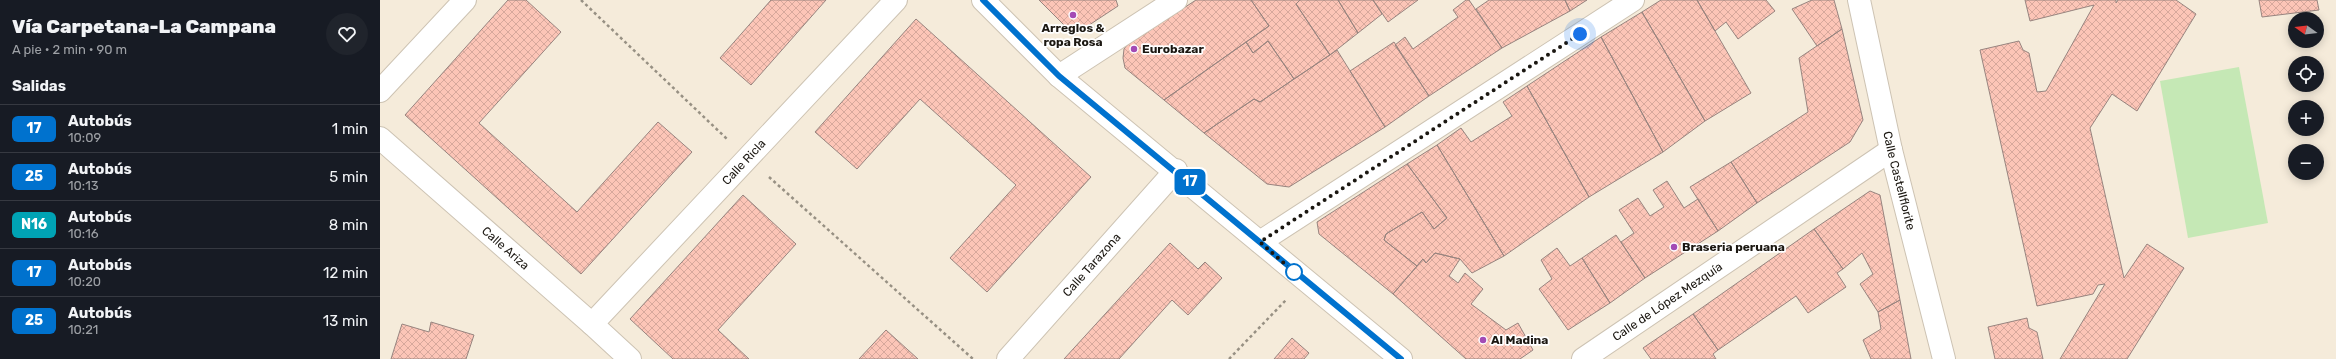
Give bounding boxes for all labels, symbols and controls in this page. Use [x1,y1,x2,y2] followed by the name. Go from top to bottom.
[1068,10,1078,20] marker: Arreglos & ropa Rosa
[2288,12,2324,48] north arrow
[2288,12,2324,180] map controls
[326,13,368,55] button: heart
[12,15,276,38] text: Vía Carpetana-La Campana
[1041,21,1105,49] place label: Arreglos & ropa Rosa
[1570,24,1590,44] your location
[12,42,127,57] text: A pie · 2 min · 90 m
[1142,42,1204,56] place label: Eurobazar
[1129,44,1139,54] marker: Eurobazar
[2288,56,2324,92] button: locate
[12,77,66,95] text: Salidas
[2288,100,2324,136] button: +
[68,112,132,130] text: Autobús
[27,120,41,137] text: 17
[332,120,368,138] text: 1 min
[68,130,101,145] text: 10:09
[1880,130,1918,232] street label: Calle Castellflorite
[719,136,769,188] street label: Calle Ricla
[2288,144,2324,180] button: −
[68,160,132,178] text: Autobús
[25,168,43,185] text: 25
[329,168,368,186] text: 5 min
[1172,169,1208,195] line badge: 17
[1183,173,1197,190] text: 17
[68,178,99,193] text: 10:13
[68,208,132,226] text: Autobús
[21,216,47,233] text: N16
[329,216,368,234] text: 8 min
[479,224,532,273] street label: Calle Ariza
[68,226,99,241] text: 10:16
[1060,230,1124,299] street label: Calle Tarazona
[1682,240,1785,254] place label: Braseria peruana
[1669,242,1679,252] marker: Braseria peruana
[68,256,132,274] text: Autobús
[1610,260,1725,344] street label: Calle de López Mezquía
[1285,263,1303,281] unlabelled marker
[27,264,41,281] text: 17
[323,264,368,282] text: 12 min
[68,274,101,289] text: 10:20
[68,304,132,322] text: Autobús
[25,312,43,329] text: 25
[323,312,368,330] text: 13 min
[68,322,98,337] text: 10:21
[1491,333,1548,347] place label: Al Madina
[1478,335,1488,345] marker: Al Madina

